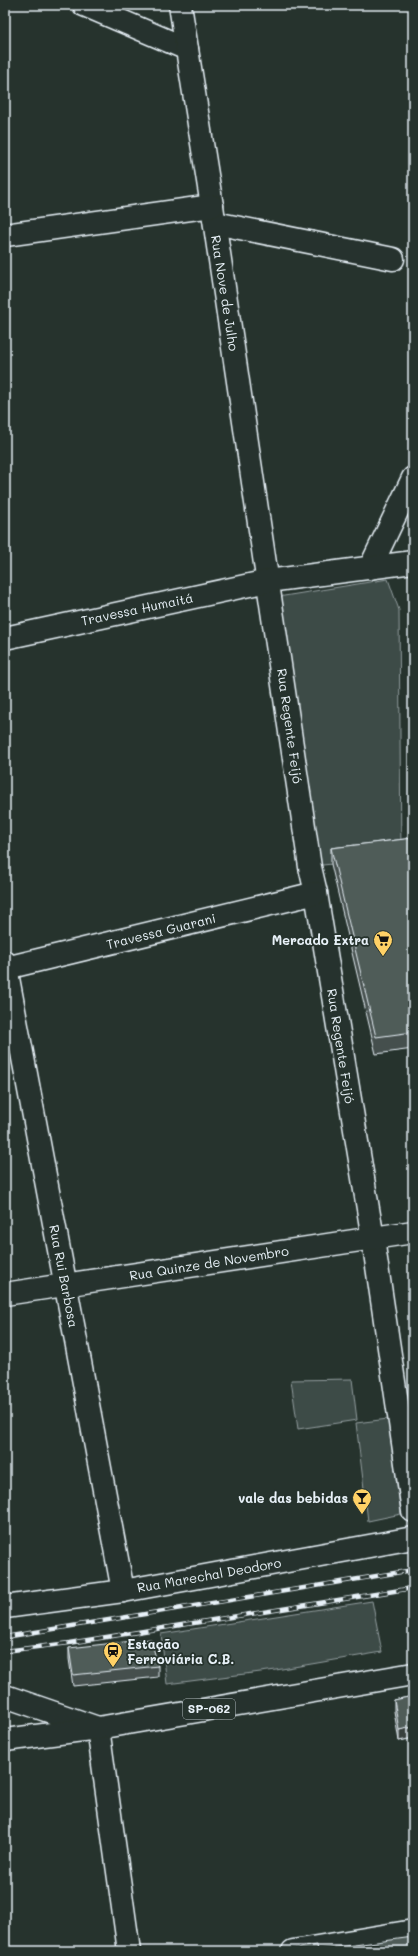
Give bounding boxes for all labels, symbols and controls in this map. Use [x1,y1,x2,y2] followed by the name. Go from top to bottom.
[208,234,243,352] street label: Rua Nove de Julho
[79,588,195,629] street label: Travessa Humaitá
[274,667,307,785] street label: Rua Regente Feijó
[104,909,217,952] street label: Travessa Guarani
[372,929,394,957] supermarket icon: Mercado Extra
[272,931,369,948] place label: Mercado Extra
[324,987,359,1105] street label: Rua Regente Feijó
[46,1223,83,1329] street label: Rua Rui Barbosa
[128,1241,290,1284] street label: Rua Quinze de Novembro
[351,1487,373,1515] bar icon: vale das bebidas
[238,1489,348,1506] place label: vale das bebidas
[135,1553,283,1596] street label: Rua Marechal Deodoro
[127,1635,234,1667] place label: Estação Ferroviária C.B.
[102,1640,124,1668] station icon: Estação Ferroviária C.B.
[183,1699,235,1719] road number: SP-062

